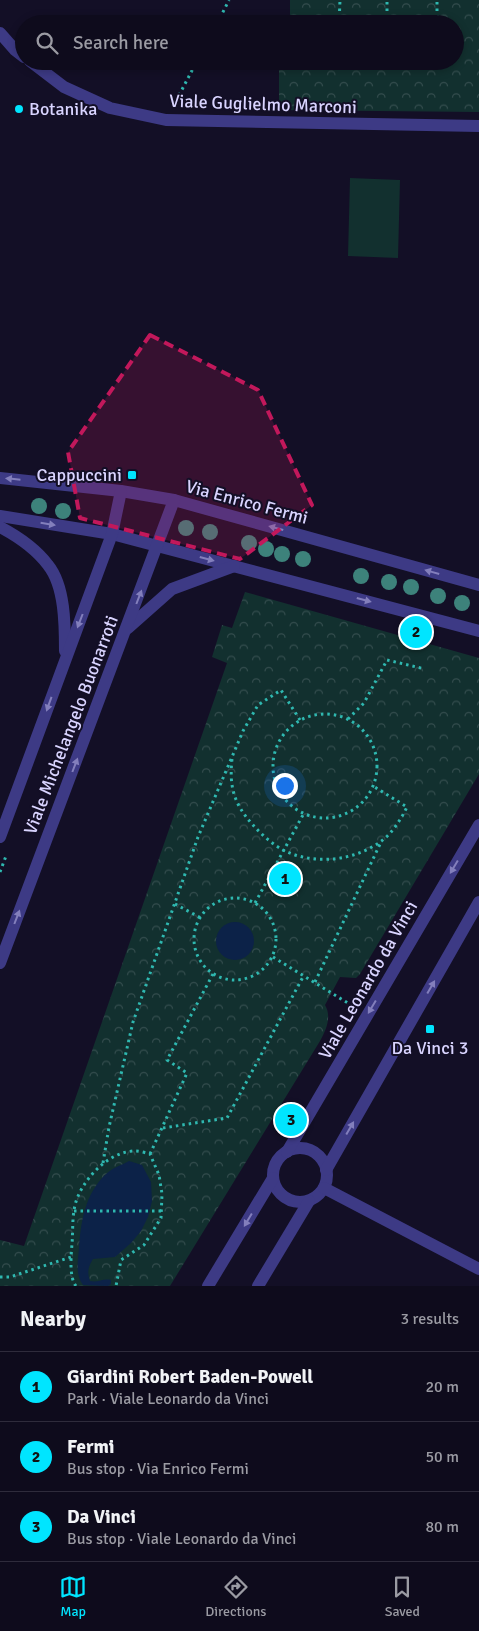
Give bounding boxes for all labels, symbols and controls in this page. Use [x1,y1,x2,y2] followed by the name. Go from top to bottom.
[15,15,464,70] search box
[33,29,61,57] icon: search
[73,31,169,55] text: Search here
[169,90,357,118] street label: Viale Guglielmo Marconi
[29,98,97,120] place label: Botanika
[13,103,25,115] marker: Botanika
[37,464,122,486] place label: Cappuccini
[126,469,138,481] marker: Cappuccini
[5,475,21,483] one-way arrow
[184,475,310,529] street label: Via Enrico Fermi
[41,520,57,528] one-way arrow
[268,524,283,532] one-way arrow
[199,555,214,563] one-way arrow
[424,567,439,575] one-way arrow
[135,590,143,604] one-way arrow
[356,596,371,604] one-way arrow
[19,612,123,838] street label: Viale Michelangelo Buonarroti
[75,613,83,628] one-way arrow
[400,613,432,651] pin: 2
[45,697,53,712] one-way arrow
[71,757,79,772] one-way arrow
[272,773,298,799] your location
[269,860,301,898] pin: 1
[450,861,459,874] one-way arrow
[314,897,422,1063] street label: Viale Leonardo da Vinci
[13,909,21,924] one-way arrow
[427,979,435,994] one-way arrow
[367,1001,376,1014] one-way arrow
[424,1023,436,1035] marker: Da Vinci 3
[392,1037,468,1059] place label: Da Vinci 3
[275,1101,307,1139] pin: 3
[346,1121,355,1134] one-way arrow
[244,1213,253,1226] one-way arrow
[20,1306,86,1332] text: Nearby
[400,1309,459,1329] text: 3 results
[67,1365,313,1389] text: Giardini Robert Baden-Powell
[32,1377,40,1397] text: 1
[425,1377,459,1397] text: 20 m
[67,1389,269,1409] text: Park · Viale Leonardo da Vinci
[67,1435,115,1459] text: Fermi
[32,1447,40,1467] text: 2
[425,1447,459,1467] text: 50 m
[67,1459,249,1479] text: Bus stop · Via Enrico Fermi
[67,1505,136,1529] text: Da Vinci
[32,1517,40,1537] text: 3
[425,1517,459,1537] text: 80 m
[67,1529,296,1549] text: Bus stop · Viale Leonardo da Vinci
[59,1573,87,1620] tab: Map
[205,1573,266,1620] tab: Directions
[385,1573,420,1620] tab: Saved

